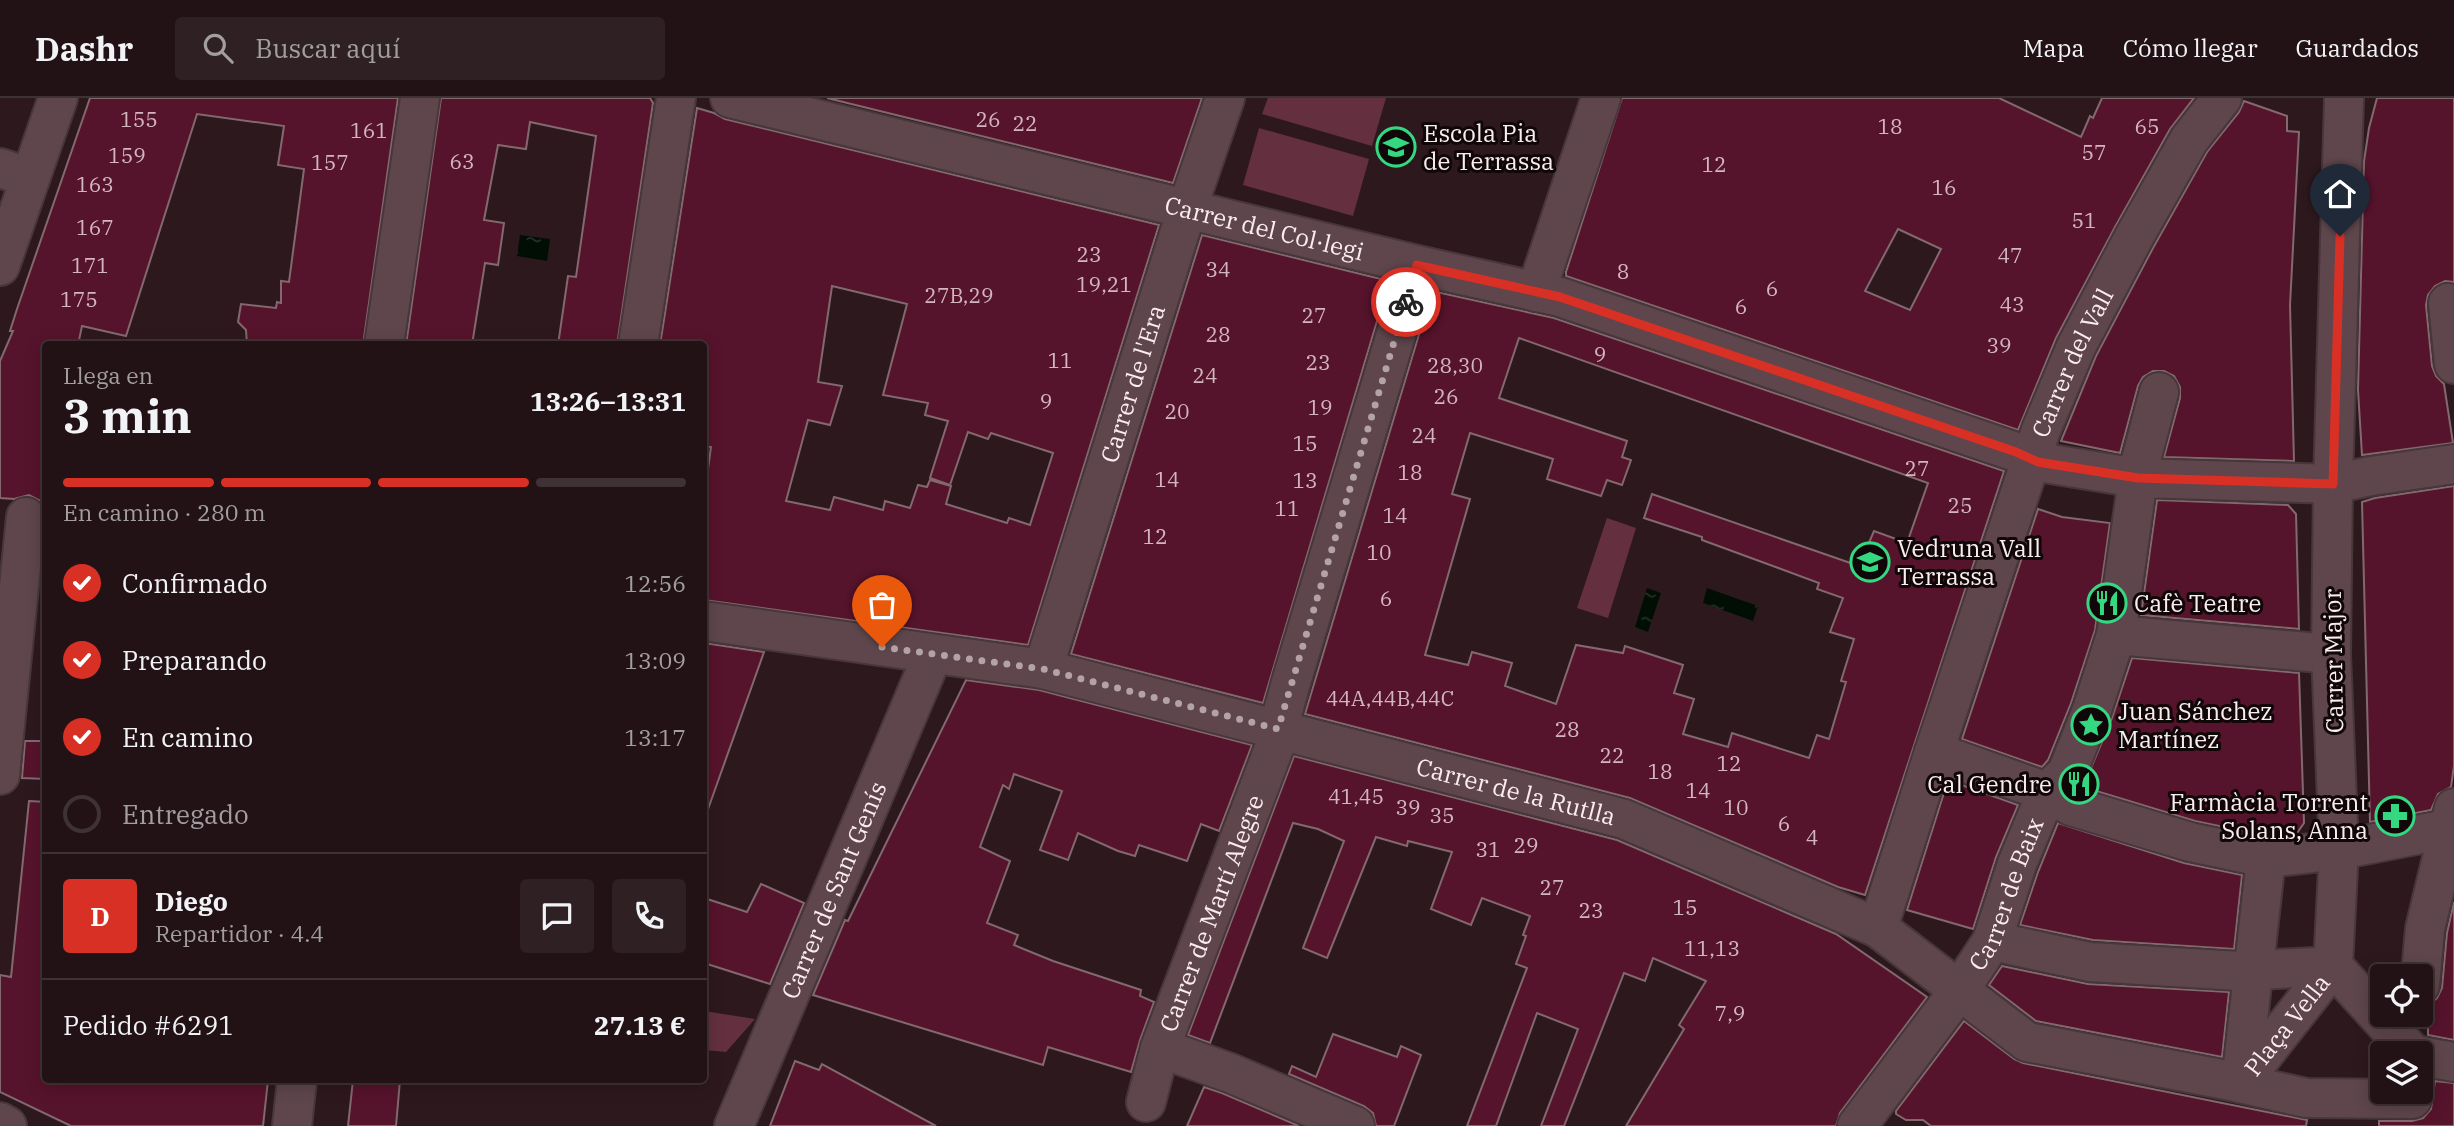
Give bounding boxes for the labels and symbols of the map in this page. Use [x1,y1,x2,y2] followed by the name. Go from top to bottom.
[120,105,158,133] house number: 155
[975,105,1001,133] house number: 26
[1012,109,1038,137] house number: 22
[1877,112,1903,140] house number: 18
[2134,112,2160,140] house number: 65
[350,116,388,144] house number: 161
[1423,117,1554,177] place label: Escola Pia de Terrassa
[1375,126,1417,168] school or university icon: Escola Pia de Terrassa
[2081,138,2107,166] house number: 57
[108,141,146,169] house number: 159
[449,147,475,175] house number: 63
[311,148,349,176] house number: 157
[1701,150,1727,178] house number: 12
[2310,164,2370,236] pin
[76,170,114,198] house number: 163
[1931,173,1957,201] house number: 16
[1162,188,1367,268] street label: Carrer del Col·legi
[2071,206,2097,234] house number: 51
[76,213,114,241] house number: 167
[1076,240,1102,268] house number: 23
[1997,241,2023,269] house number: 47
[71,251,109,279] house number: 171
[1205,255,1231,283] house number: 34
[1617,257,1629,285] house number: 8
[1371,267,1441,337] courier
[1076,270,1132,298] house number: 19,21
[1766,274,1778,302] house number: 6
[924,281,994,309] house number: 27B,29
[2024,283,2120,442] street label: Carrer del Vall
[60,285,98,313] house number: 175
[1999,290,2025,318] house number: 43
[1735,292,1747,320] house number: 6
[1093,301,1172,467] street label: Carrer de l'Era
[1301,301,1327,329] house number: 27
[1205,320,1231,348] house number: 28
[1986,331,2012,359] house number: 39
[1594,340,1606,368] house number: 9
[1047,346,1073,374] house number: 11
[1305,348,1331,376] house number: 23
[1427,351,1483,379] house number: 28,30
[1192,361,1218,389] house number: 24
[1433,382,1459,410] house number: 26
[1040,387,1052,415] house number: 9
[1307,393,1333,421] house number: 19
[1164,397,1190,425] house number: 20
[1411,421,1437,449] house number: 24
[1292,429,1318,457] house number: 15
[1904,454,1930,482] house number: 27
[1397,458,1423,486] house number: 18
[1154,465,1180,493] house number: 14
[1292,466,1318,494] house number: 13
[1947,491,1973,519] house number: 25
[1274,494,1300,522] house number: 11
[1382,501,1408,529] house number: 14
[1142,522,1168,550] house number: 12
[1897,532,2041,592] place label: Vedruna Vall Terrassa
[1366,538,1392,566] house number: 10
[1849,541,1891,583] school or university icon: Vedruna Vall Terrassa
[852,575,912,647] pin
[2086,582,2128,624] restaurant icon: Cafè Teatre
[1380,584,1392,612] house number: 6
[2134,587,2261,619] place label: Cafè Teatre
[2316,588,2350,733] street label: Carrer Major
[1326,684,1454,712] house number: 44A,44B,44C
[2118,695,2273,755] place label: Juan Sánchez Martínez
[2070,704,2112,746] place icon: Juan Sánchez Martínez
[1554,715,1580,743] house number: 28
[1599,741,1625,769] house number: 22
[1716,749,1742,777] house number: 12
[1413,750,1619,832] street label: Carrer de la Rutlla
[1647,757,1673,785] house number: 18
[2058,763,2100,805] restaurant icon: Cal Gendre
[1927,768,2052,800] place label: Cal Gendre
[773,776,894,1004] street label: Carrer de Sant Genís
[1685,776,1711,804] house number: 14
[1328,782,1384,810] house number: 41,45
[2170,786,2368,846] place label: Farmàcia Torrent Solans, Anna
[1152,790,1271,1036] street label: Carrer de Martí Alegre
[1395,793,1421,821] house number: 39
[1723,793,1749,821] house number: 10
[2374,795,2416,837] pharmacy icon: Farmàcia Torrent Solans, Anna
[1429,801,1455,829] house number: 35
[1778,809,1790,837] house number: 6
[1961,813,2051,977] street label: Carrer de Baix
[1806,823,1818,851] house number: 4
[1513,831,1539,859] house number: 29
[1475,835,1501,863] house number: 31
[1539,873,1565,901] house number: 27
[1672,893,1698,921] house number: 15
[1578,896,1604,924] house number: 23
[1684,934,1740,962] house number: 11,13
[2237,967,2337,1082] street label: Plaça Vella
[1715,999,1745,1027] house number: 7,9

